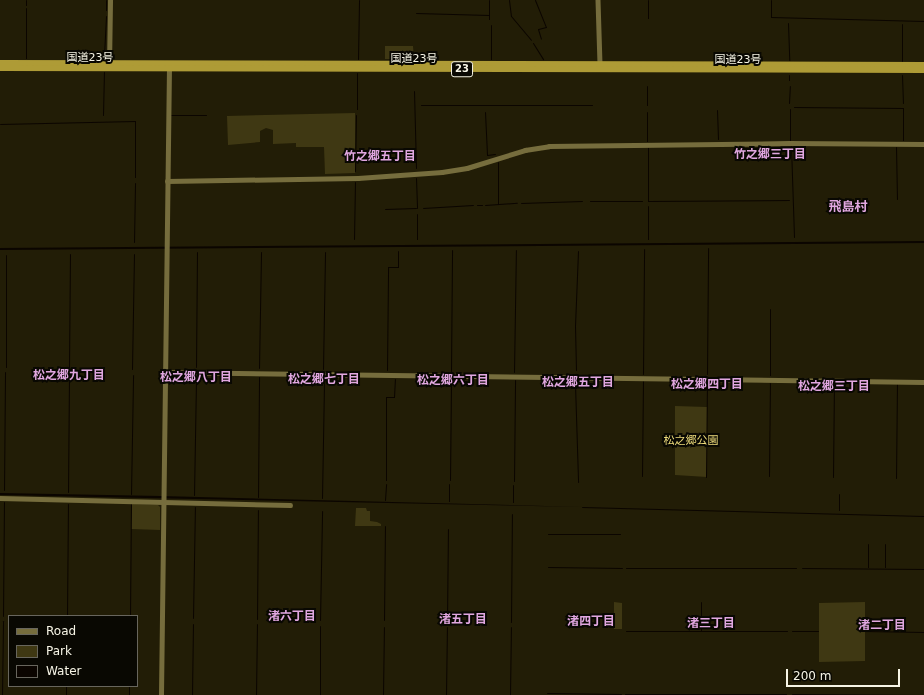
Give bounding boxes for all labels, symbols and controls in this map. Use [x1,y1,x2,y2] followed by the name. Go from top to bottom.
[67,51,113,65] street label: 国道23号
[391,52,437,66] street label: 国道23号
[715,53,761,67] street label: 国道23号
[451,61,473,77] road number: 23
[734,148,806,162] district label: 竹之郷三丁目
[344,150,416,164] district label: 竹之郷五丁目
[829,199,867,215] district label: 飛島村
[33,369,105,383] district label: 松之郷九丁目
[160,371,232,385] district label: 松之郷八丁目
[288,373,360,387] district label: 松之郷七丁目
[417,374,489,388] district label: 松之郷六丁目
[542,376,614,390] district label: 松之郷五丁目
[671,378,743,392] district label: 松之郷四丁目
[798,380,870,394] district label: 松之郷三丁目
[664,434,718,448] park label: 松之郷公園
[268,610,316,624] district label: 渚六丁目
[439,613,487,627] district label: 渚五丁目
[8,615,138,687] legend
[567,615,615,629] district label: 渚四丁目
[687,617,735,631] district label: 渚三丁目
[858,619,906,633] district label: 渚二丁目
[46,624,76,638] text: Road
[46,644,72,658] text: Park
[788,661,902,687] scale bar
[46,664,81,678] text: Water
[793,669,831,683] text: 200 m

